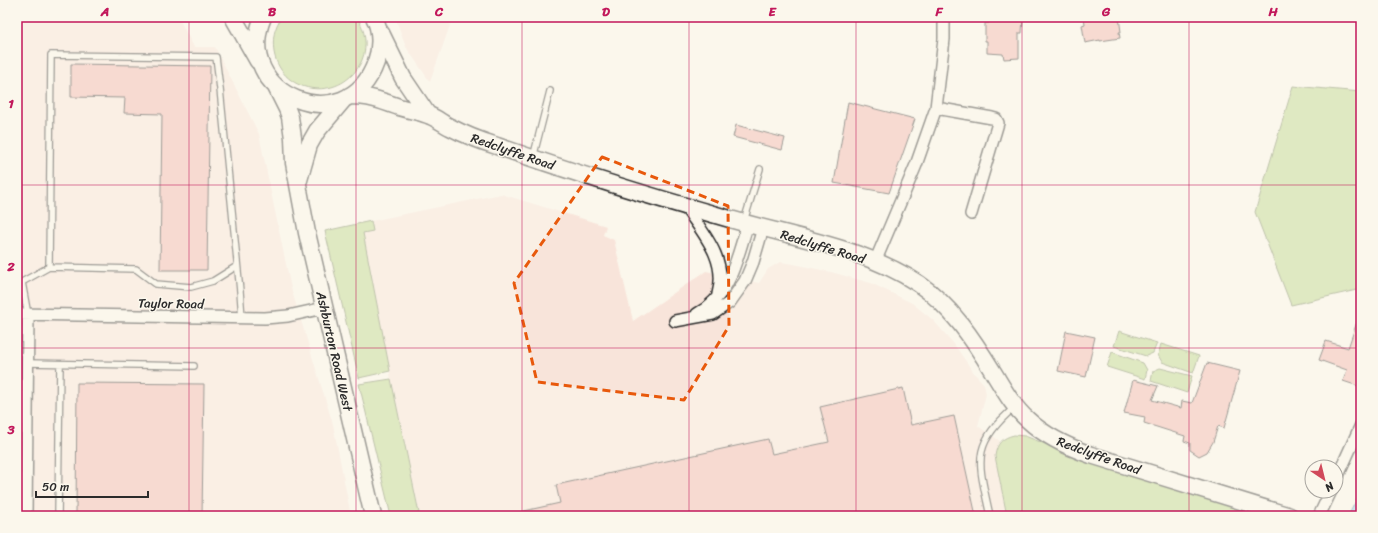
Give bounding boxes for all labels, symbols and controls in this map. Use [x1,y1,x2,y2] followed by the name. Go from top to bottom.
[100,0,109,23] text: A
[268,0,277,23] text: B
[434,0,444,23] text: C
[602,0,610,23] text: D
[768,0,777,23] text: E
[934,0,943,23] text: F
[1101,0,1111,23] text: G
[1267,0,1278,23] text: H
[8,92,14,115] text: 1
[468,126,559,177] street label: Redclyffe Road
[778,223,869,271] street label: Redclyffe Road
[6,255,15,278] text: 2
[309,288,360,414] street label: Ashburton Road West
[138,291,205,316] street label: Taylor Road
[6,418,15,441] text: 3
[1054,430,1145,482] street label: Redclyffe Road
[1304,459,1344,499] north arrow
[36,473,148,499] scale bar
[42,476,69,498] text: 50 m
[1321,476,1339,497] text: N

